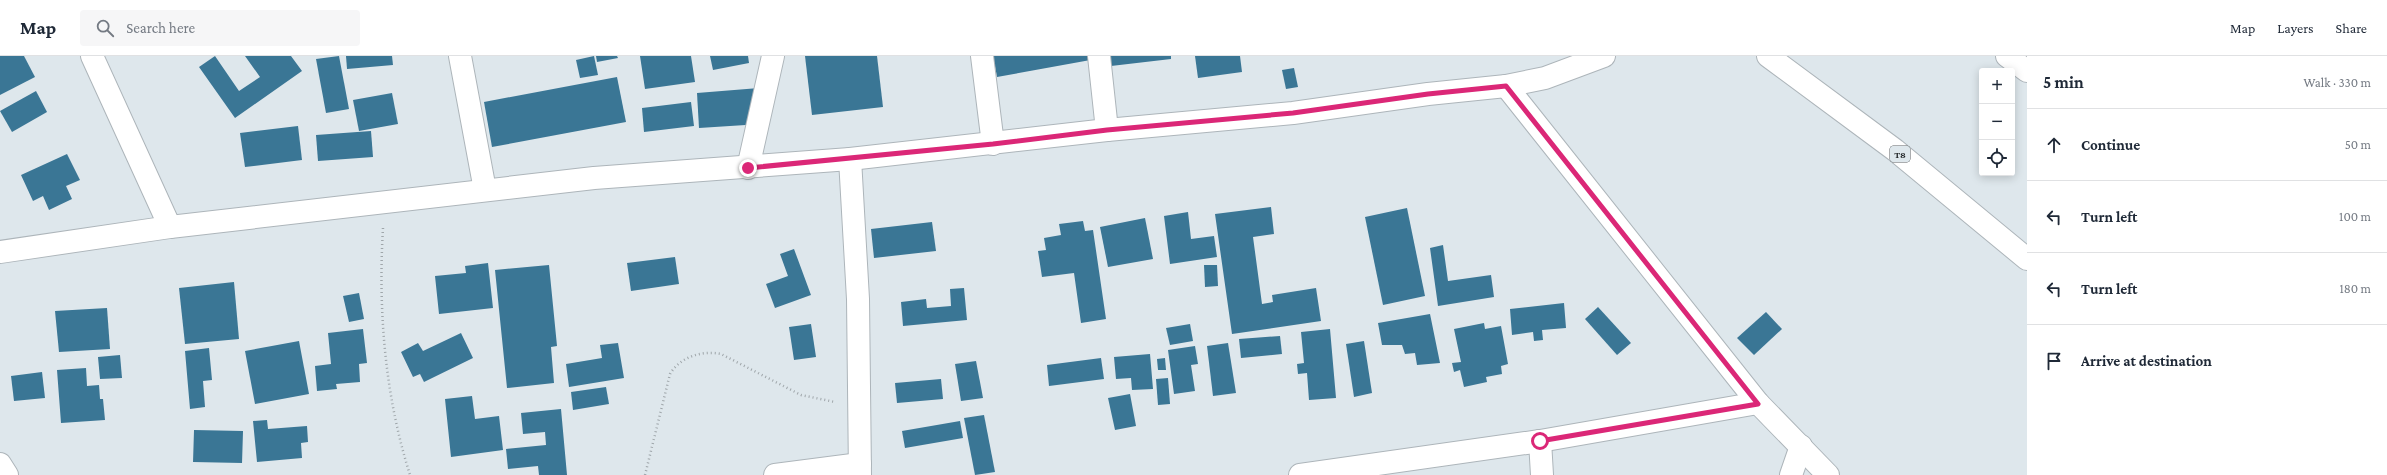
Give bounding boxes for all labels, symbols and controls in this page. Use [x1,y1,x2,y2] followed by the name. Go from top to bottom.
[80,10,360,46] search box
[20,17,56,38] text: Map
[94,17,116,39] icon: search
[126,20,195,36] text: Search here
[2230,20,2255,36] text: Map
[2277,20,2314,36] text: Layers
[2336,20,2367,36] text: Share
[1979,68,2015,176] map controls
[1979,68,2015,104] button: +
[2043,73,2084,92] text: 5 min
[2303,75,2371,90] text: Walk · 330 m
[1979,104,2015,140] button: −
[2043,134,2065,156] icon: ahead
[2081,137,2140,153] text: Continue
[2345,137,2371,152] text: 50 m
[1979,140,2015,176] button: locate
[1890,146,1910,162] road number: T8
[739,159,757,177] route end
[2043,206,2065,228] icon: left
[2081,209,2137,225] text: Turn left
[2339,209,2371,224] text: 100 m
[2043,278,2065,300] icon: left
[2081,281,2137,297] text: Turn left
[2339,281,2371,296] text: 180 m
[2043,350,2065,372] icon: arrive
[2081,353,2212,369] text: Arrive at destination
[1531,432,1549,450] route start

